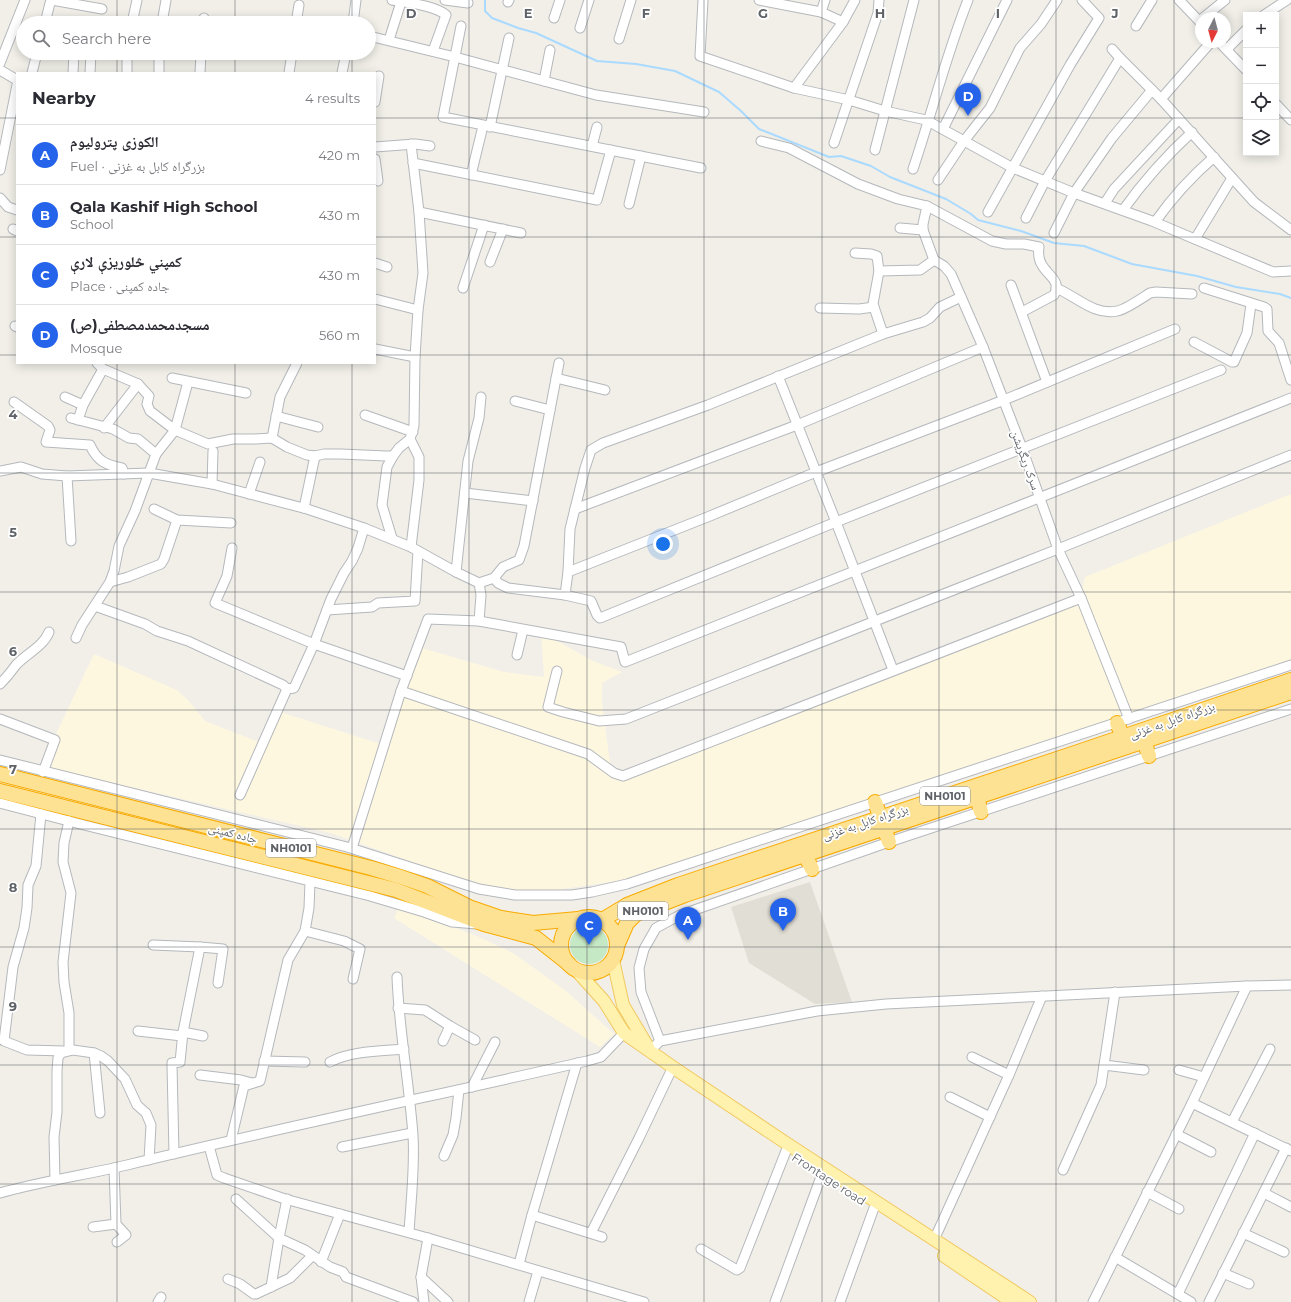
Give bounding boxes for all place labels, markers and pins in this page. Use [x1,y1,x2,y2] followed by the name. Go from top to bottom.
[955,83,981,116] pin: D
[770,898,796,931] pin: B
[675,907,701,940] pin: A
[576,912,602,945] pin: C

